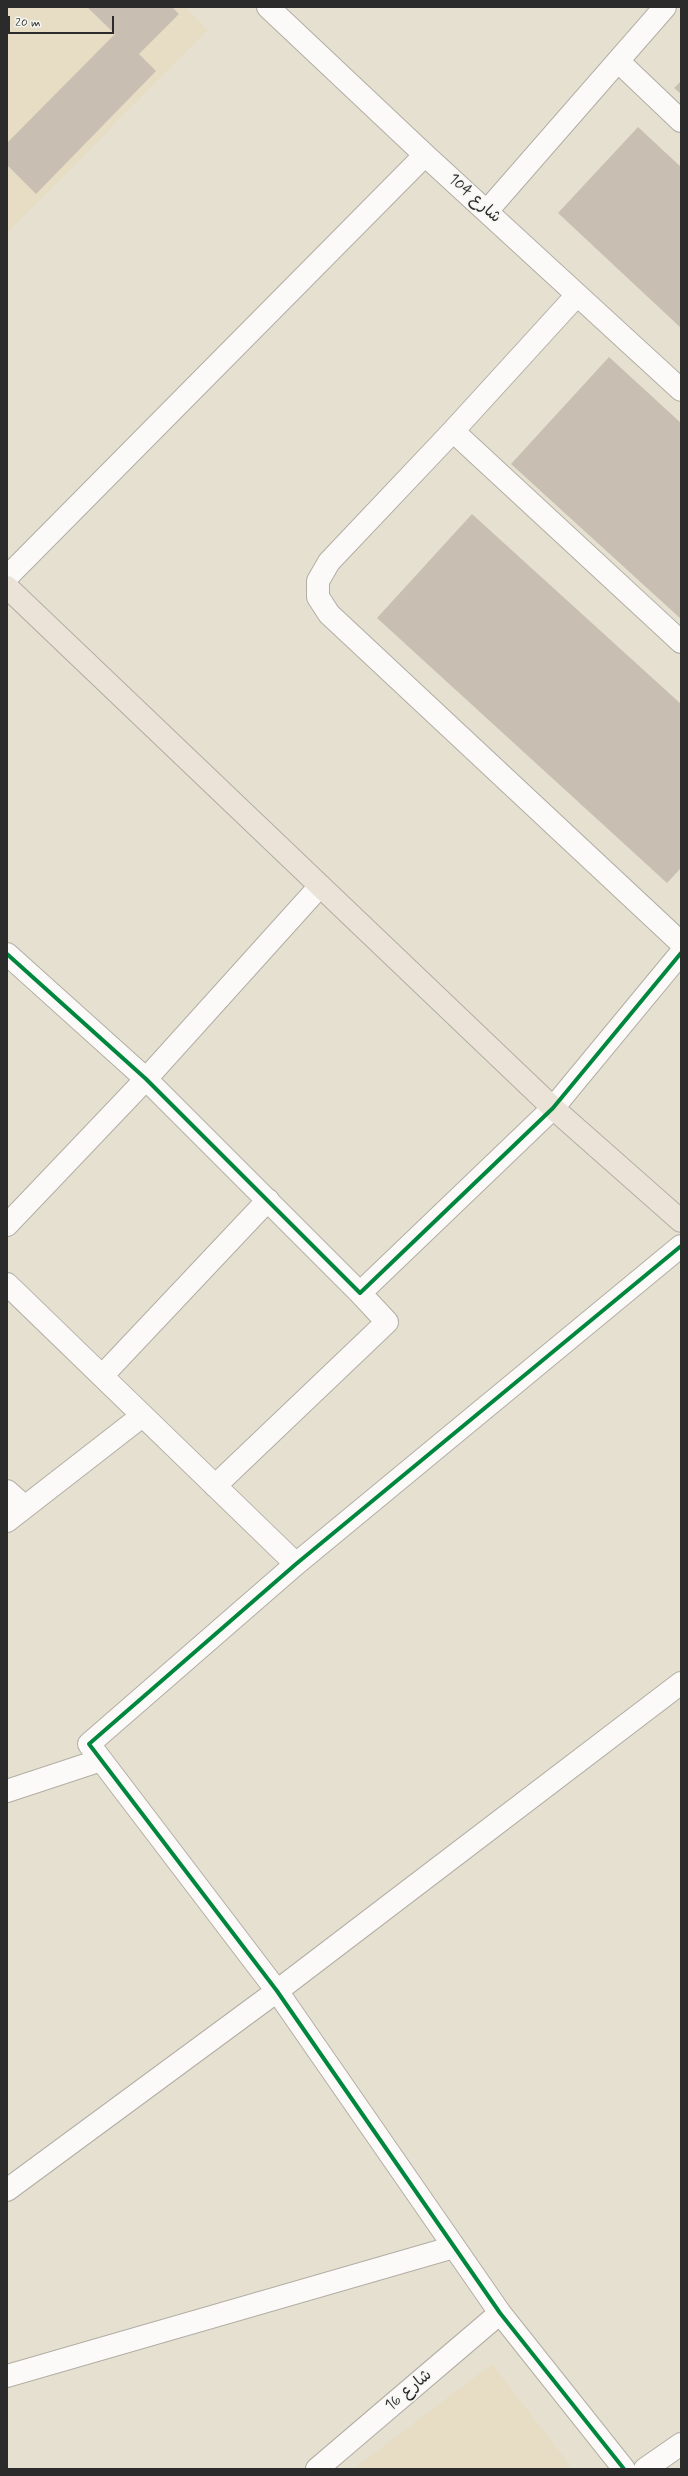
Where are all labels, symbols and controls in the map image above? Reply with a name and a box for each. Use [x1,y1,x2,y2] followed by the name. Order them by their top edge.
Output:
[10,8,116,34] scale bar
[15,15,41,31] text: 20 m
[444,170,504,228] street label: شارع 104
[382,2366,436,2416] street label: شارع 16

